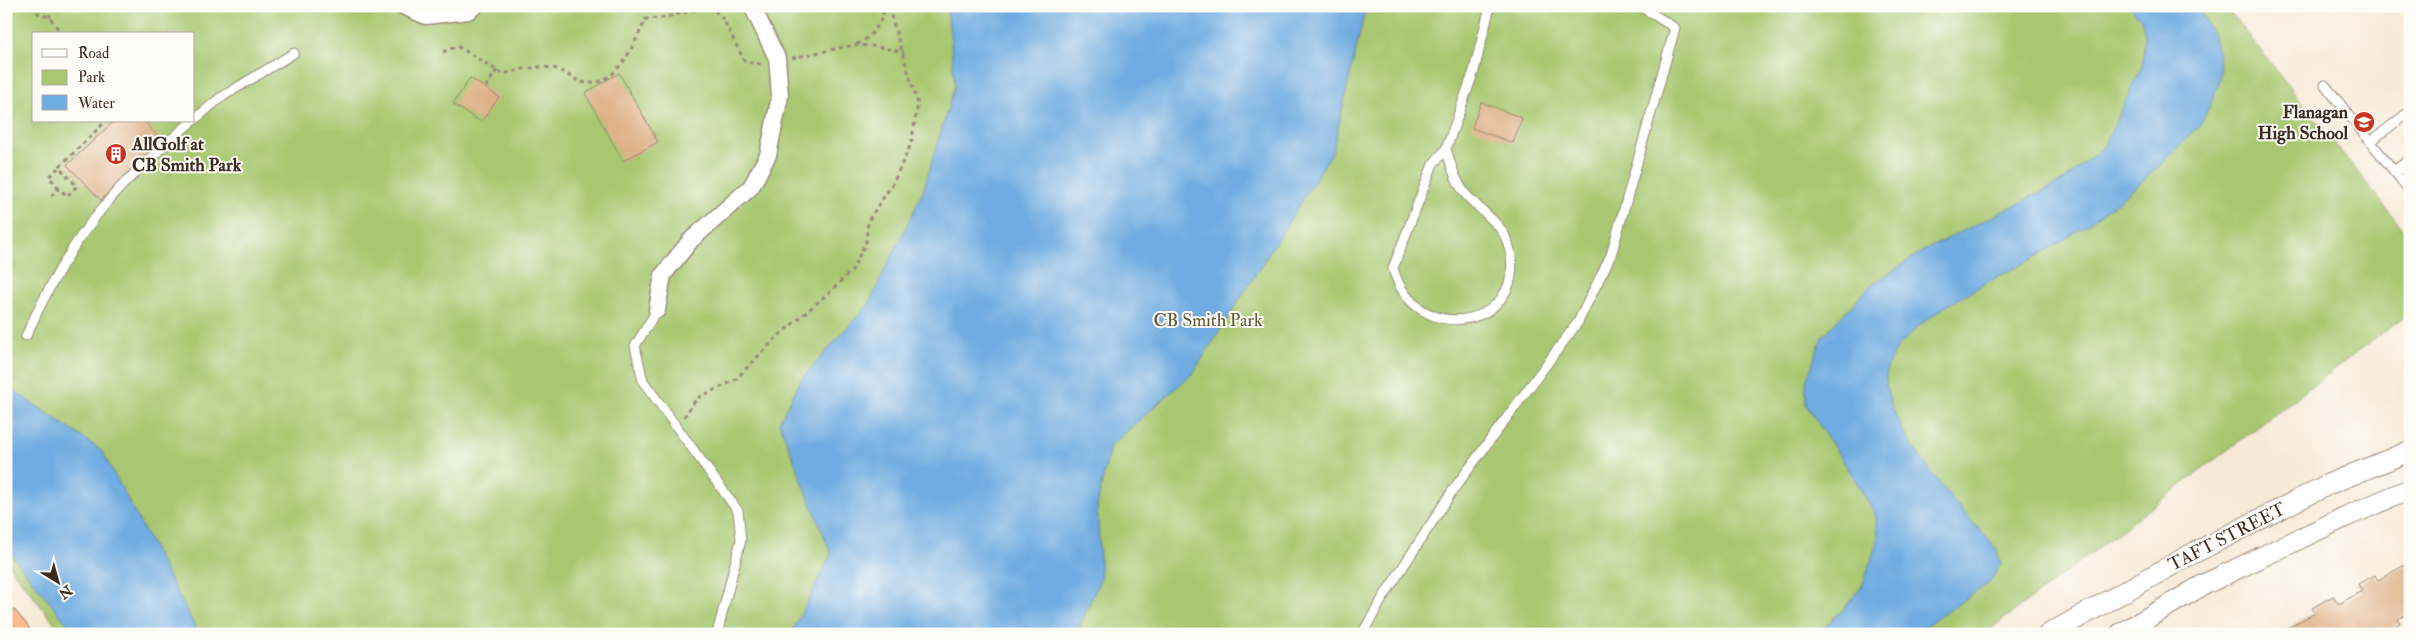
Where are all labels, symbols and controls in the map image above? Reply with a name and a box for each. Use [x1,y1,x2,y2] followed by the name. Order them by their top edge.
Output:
[32,32,195,122] legend
[78,44,110,63] text: Road
[78,68,105,87] text: Park
[77,94,115,113] text: Water
[2258,101,2349,145] place label: Flanagan High School
[2352,110,2376,134] school or university icon: Flanagan High School
[131,133,242,177] place label: AllGolf at CB Smith Park
[104,142,128,166] building icon: AllGolf at CB Smith Park
[1153,309,1263,332] park label: CB Smith Park
[2165,497,2290,576] street label: TAFT STREET
[32,558,82,608] north arrow
[55,581,76,603] text: N

